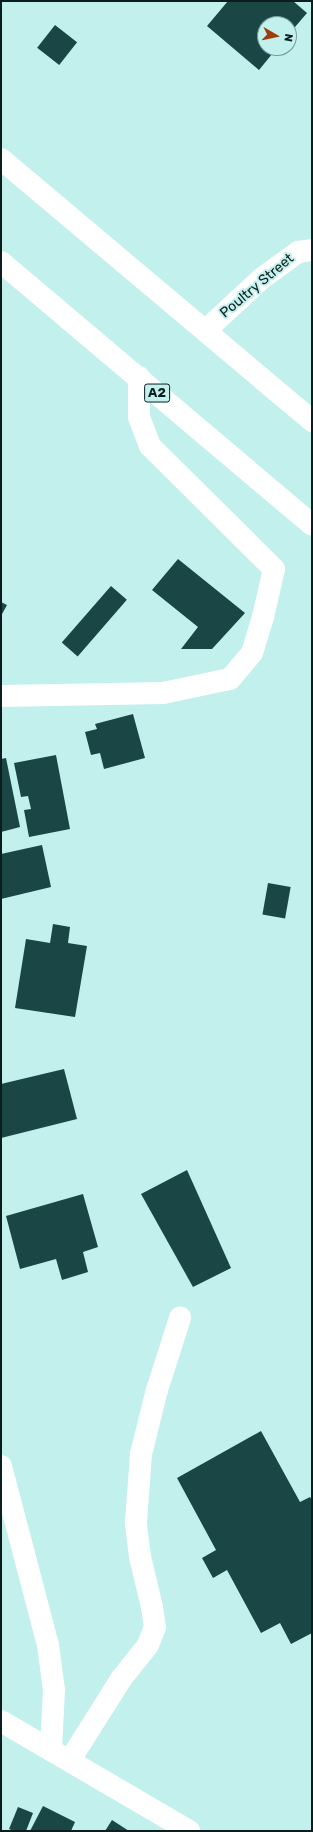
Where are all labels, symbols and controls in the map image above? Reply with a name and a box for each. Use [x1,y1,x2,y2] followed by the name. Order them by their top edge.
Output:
[257,16,297,56] north arrow
[281,33,295,43] text: N
[217,250,297,322] street label: Poultry Street
[144,382,170,404] road number: A2

